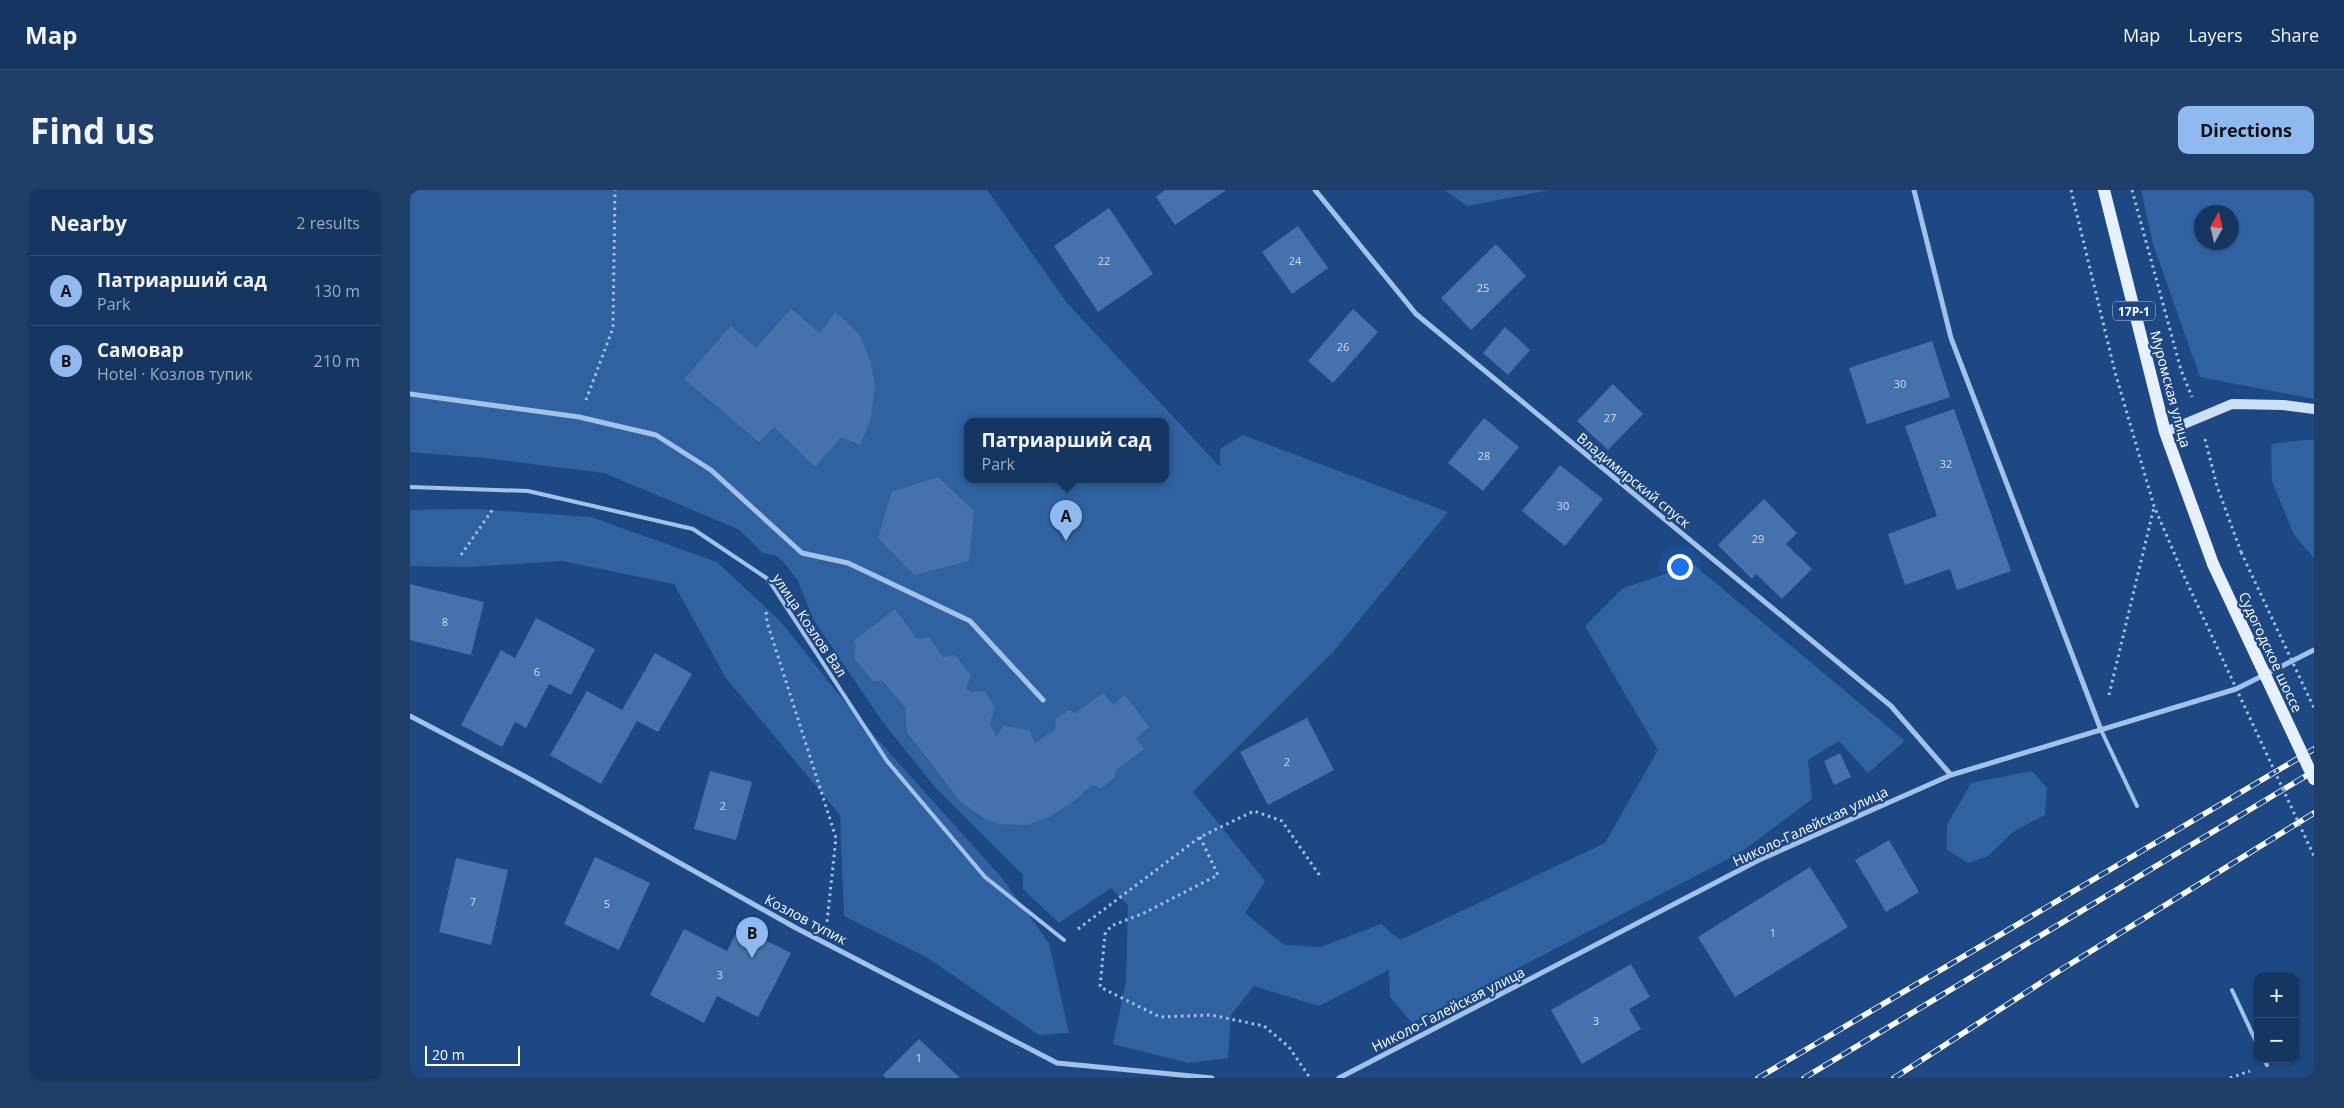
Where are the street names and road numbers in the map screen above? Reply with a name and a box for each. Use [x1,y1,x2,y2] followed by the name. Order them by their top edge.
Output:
[2113,302,2155,320] road number: 17Р-1
[2146,328,2196,450] street label: Муромская улица
[1573,428,1695,532] street label: Владимирский спуск
[768,570,852,680] street label: улица Козлов Вал
[2235,589,2307,715] street label: Судогодское шоссе
[1729,782,1891,870] street label: Николо-Галейская улица
[762,889,851,949] street label: Козлов тупик
[1368,962,1528,1056] street label: Николо-Галейская улица

